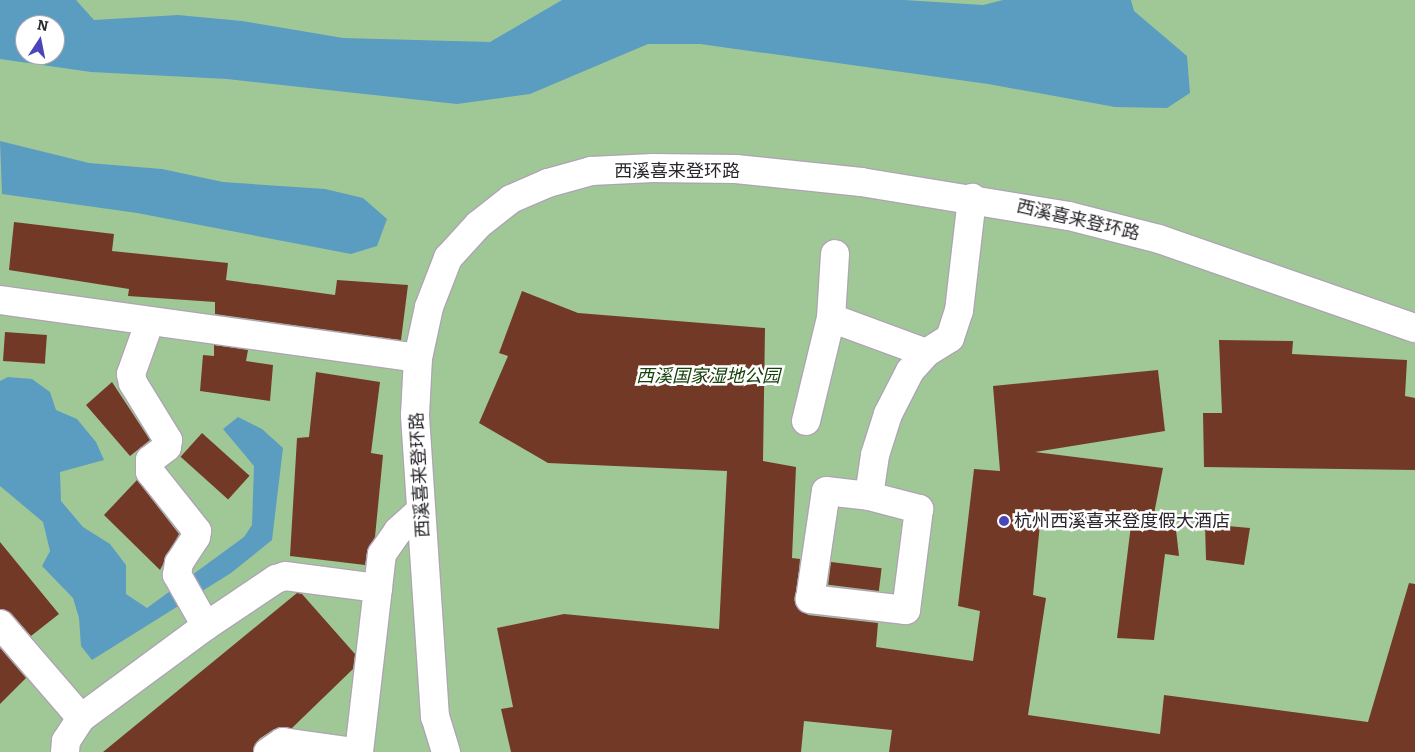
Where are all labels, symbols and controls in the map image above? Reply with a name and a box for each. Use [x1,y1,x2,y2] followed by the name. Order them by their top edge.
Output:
[15,15,65,65] north arrow
[36,16,50,35] text: N
[614,160,740,182] street label: 西溪喜来登环路
[1014,195,1142,245] street label: 西溪喜来登环路
[636,365,780,387] park label: 西溪国家湿地公园
[406,412,434,538] street label: 西溪喜来登环路
[1014,510,1230,532] place label: 杭州西溪喜来登度假大酒店
[998,515,1010,527] marker: 杭州西溪喜来登度假大酒店

